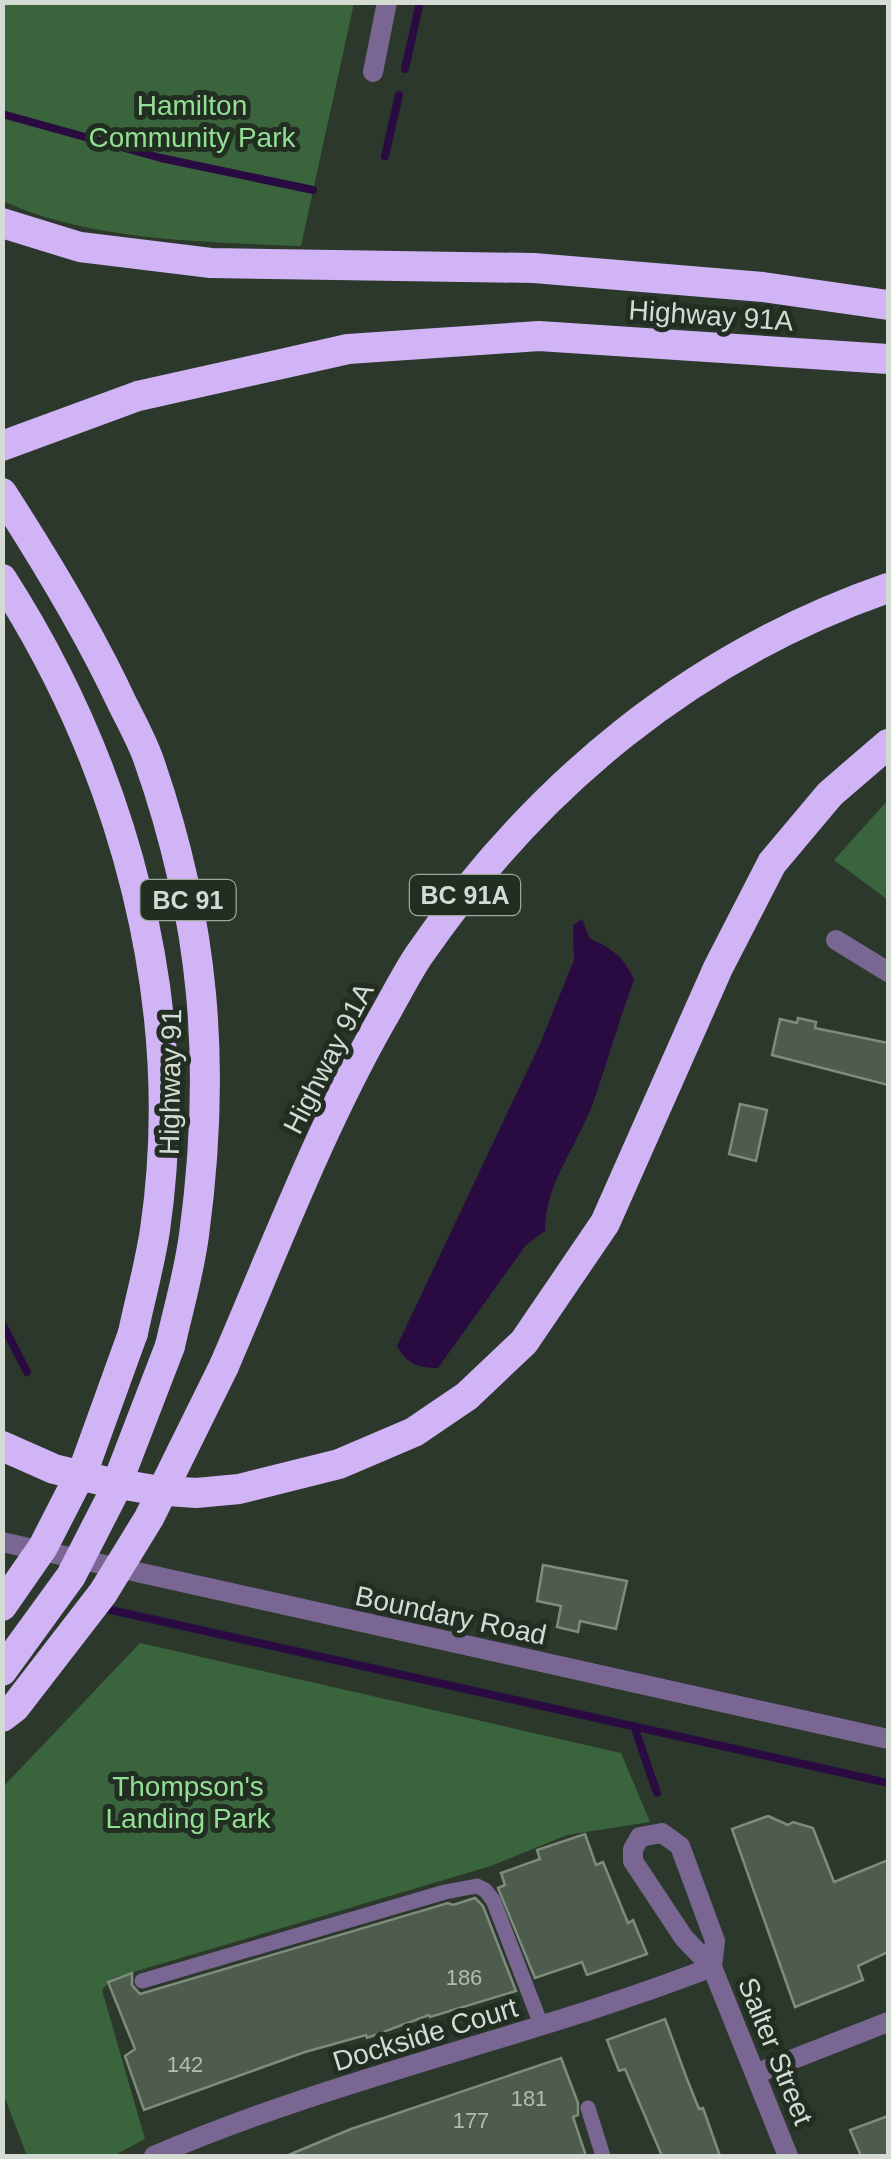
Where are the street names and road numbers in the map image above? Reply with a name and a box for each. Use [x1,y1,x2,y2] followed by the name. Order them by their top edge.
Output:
[628,294,795,337] street label: Highway 91A
[410,875,520,915] road number: BC 91A
[140,880,236,920] road number: BC 91
[277,977,380,1139] street label: Highway 91A
[154,1009,187,1155] street label: Highway 91
[353,1580,549,1651] street label: Boundary Road
[732,1973,819,2129] street label: Salter Street
[329,1992,521,2077] street label: Dockside Court

